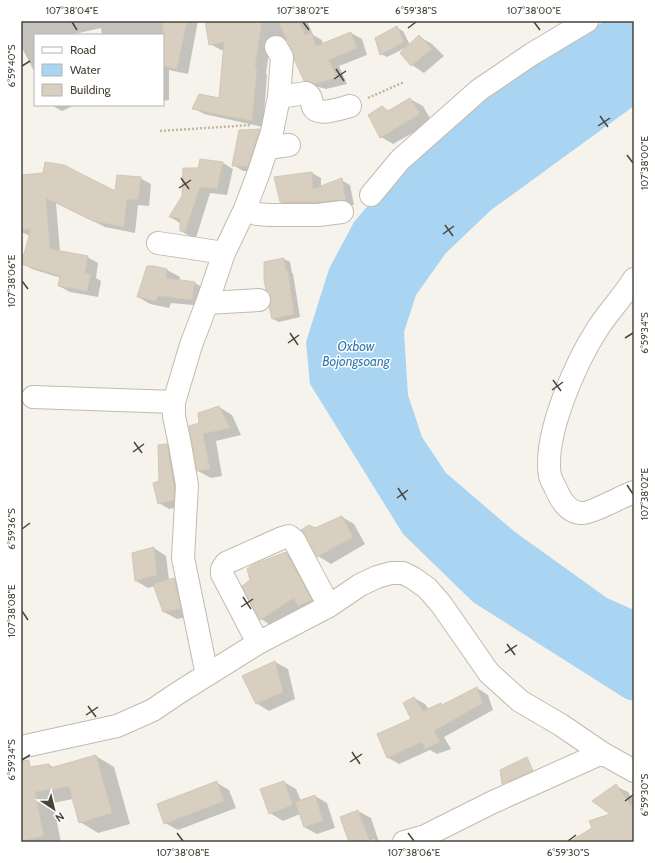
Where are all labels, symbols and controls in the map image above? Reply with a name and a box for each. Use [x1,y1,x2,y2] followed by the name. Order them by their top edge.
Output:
[46,4,99,17] text: 107°38'04"E
[277,4,330,17] text: 107°38'02"E
[395,4,437,17] text: 6°59'38"S
[507,4,561,17] text: 107°38'00"E
[34,34,164,106] legend
[70,42,96,57] text: Road
[5,44,18,87] text: 6°59'40"S
[70,62,101,77] text: Water
[70,82,112,97] text: Building
[638,136,651,190] text: 107°38'00"E
[5,254,18,307] text: 107°38'06"E
[638,312,651,354] text: 6°59'34"S
[322,338,391,370] water label: Oxbow Bojongsoang
[638,467,651,520] text: 107°38'02"E
[5,508,18,550] text: 6°59'36"S
[5,584,18,638] text: 107°38'08"E
[5,739,18,781] text: 6°59'34"S
[638,773,651,816] text: 6°59'30"S
[34,789,74,829] north arrow
[53,809,67,825] text: N
[156,846,210,859] text: 107°38'08"E
[388,846,441,859] text: 107°38'06"E
[547,846,590,859] text: 6°59'30"S

